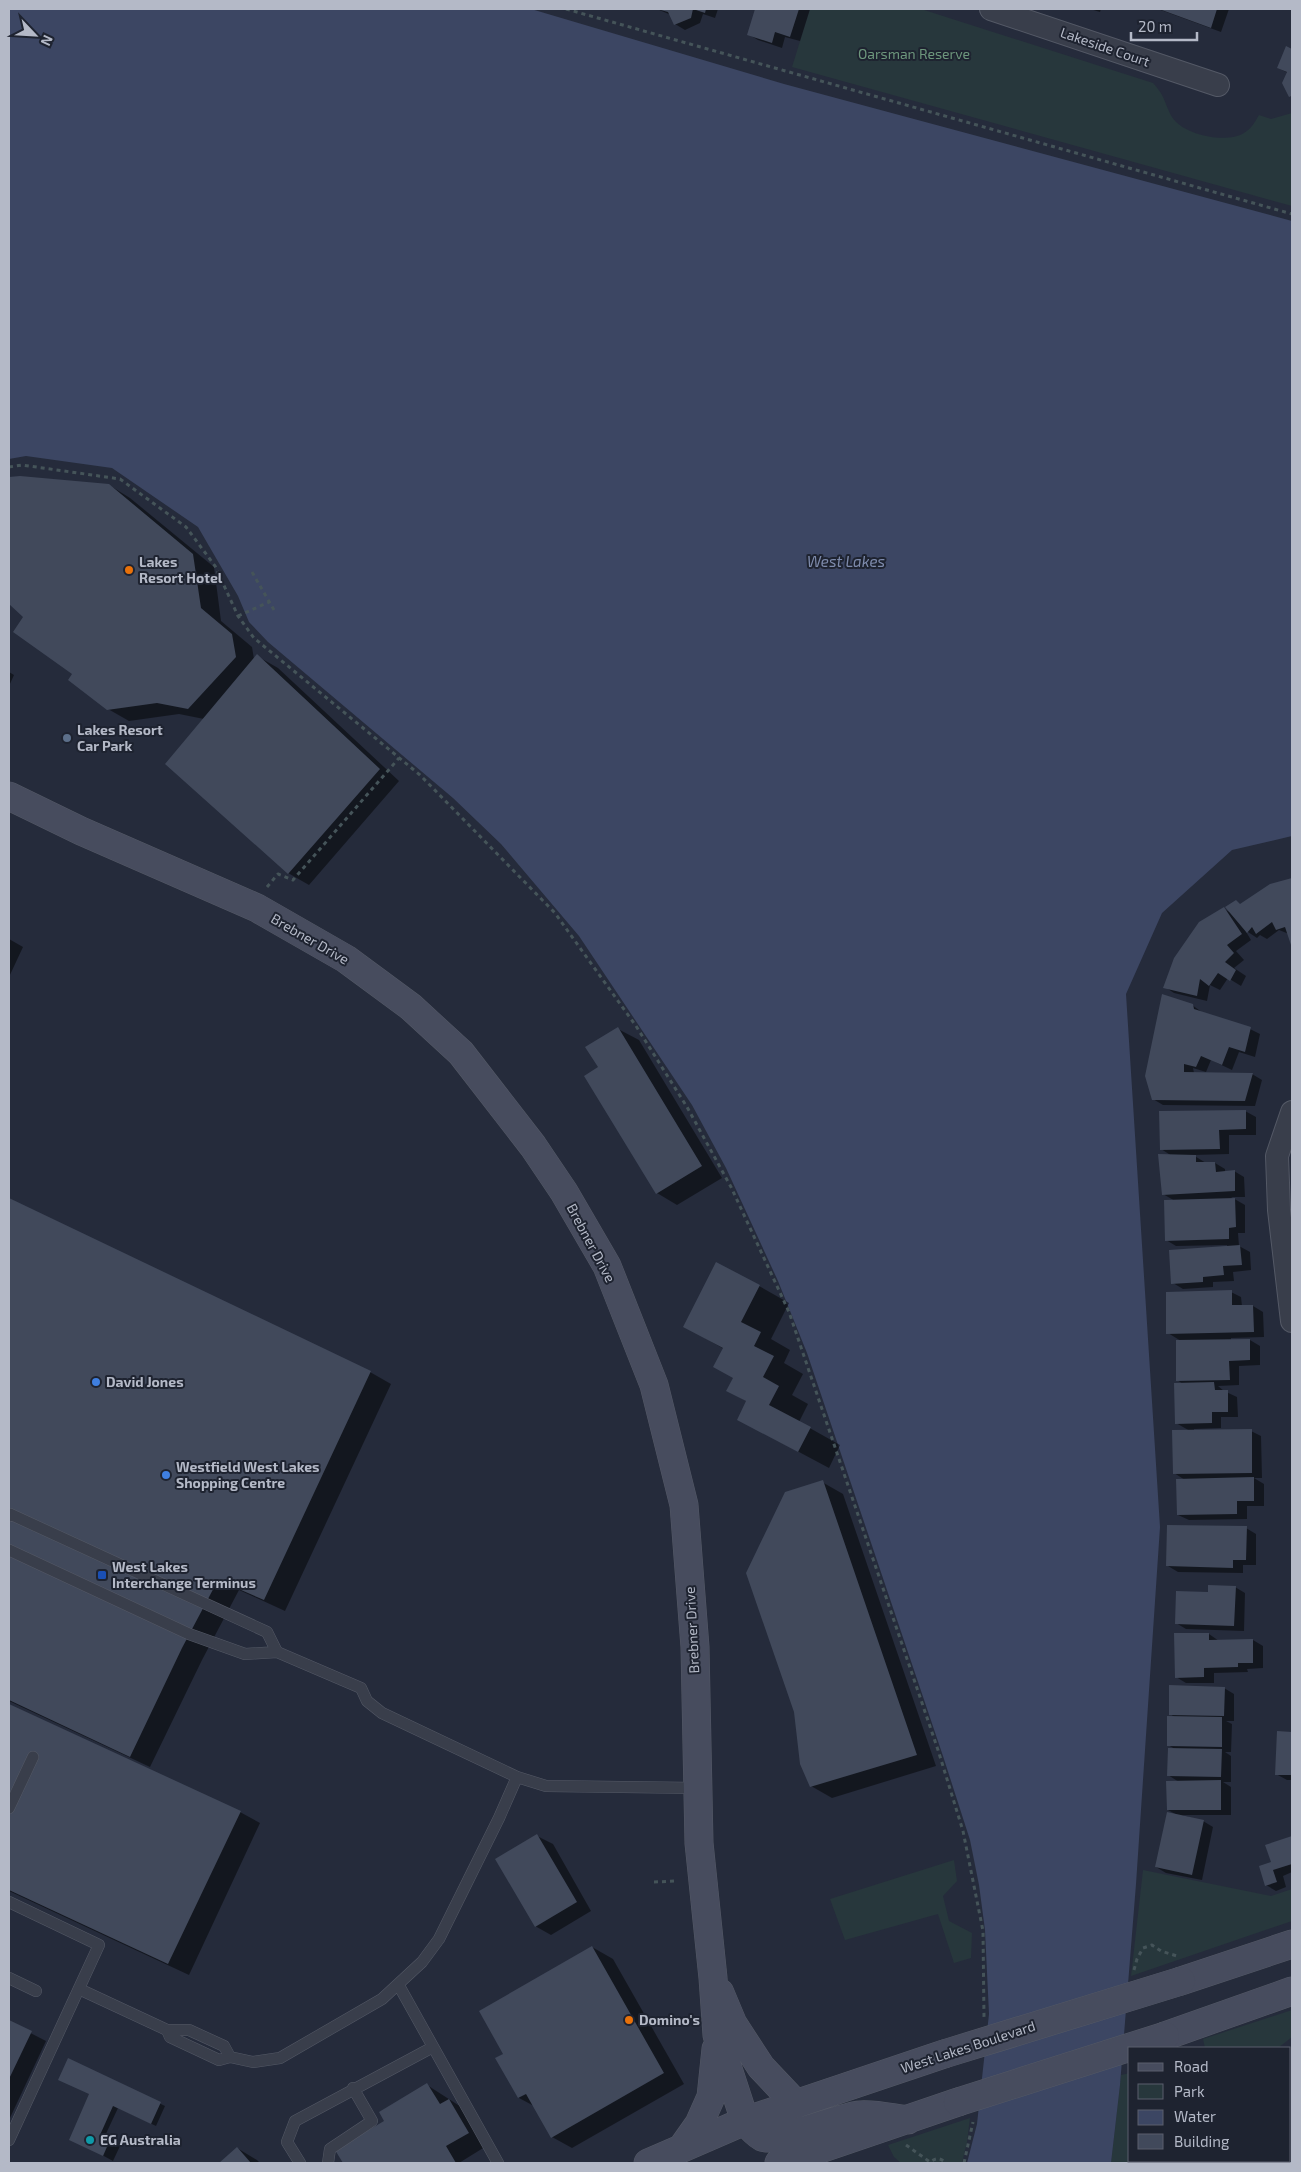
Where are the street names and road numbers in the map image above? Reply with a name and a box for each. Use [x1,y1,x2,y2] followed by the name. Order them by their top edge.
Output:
[1058,23,1152,70] street label: Lakeside Court
[268,909,352,968] street label: Brebner Drive
[564,1200,619,1285] street label: Brebner Drive
[681,1586,702,1674] street label: Brebner Drive
[898,2017,1037,2076] street label: West Lakes Boulevard

